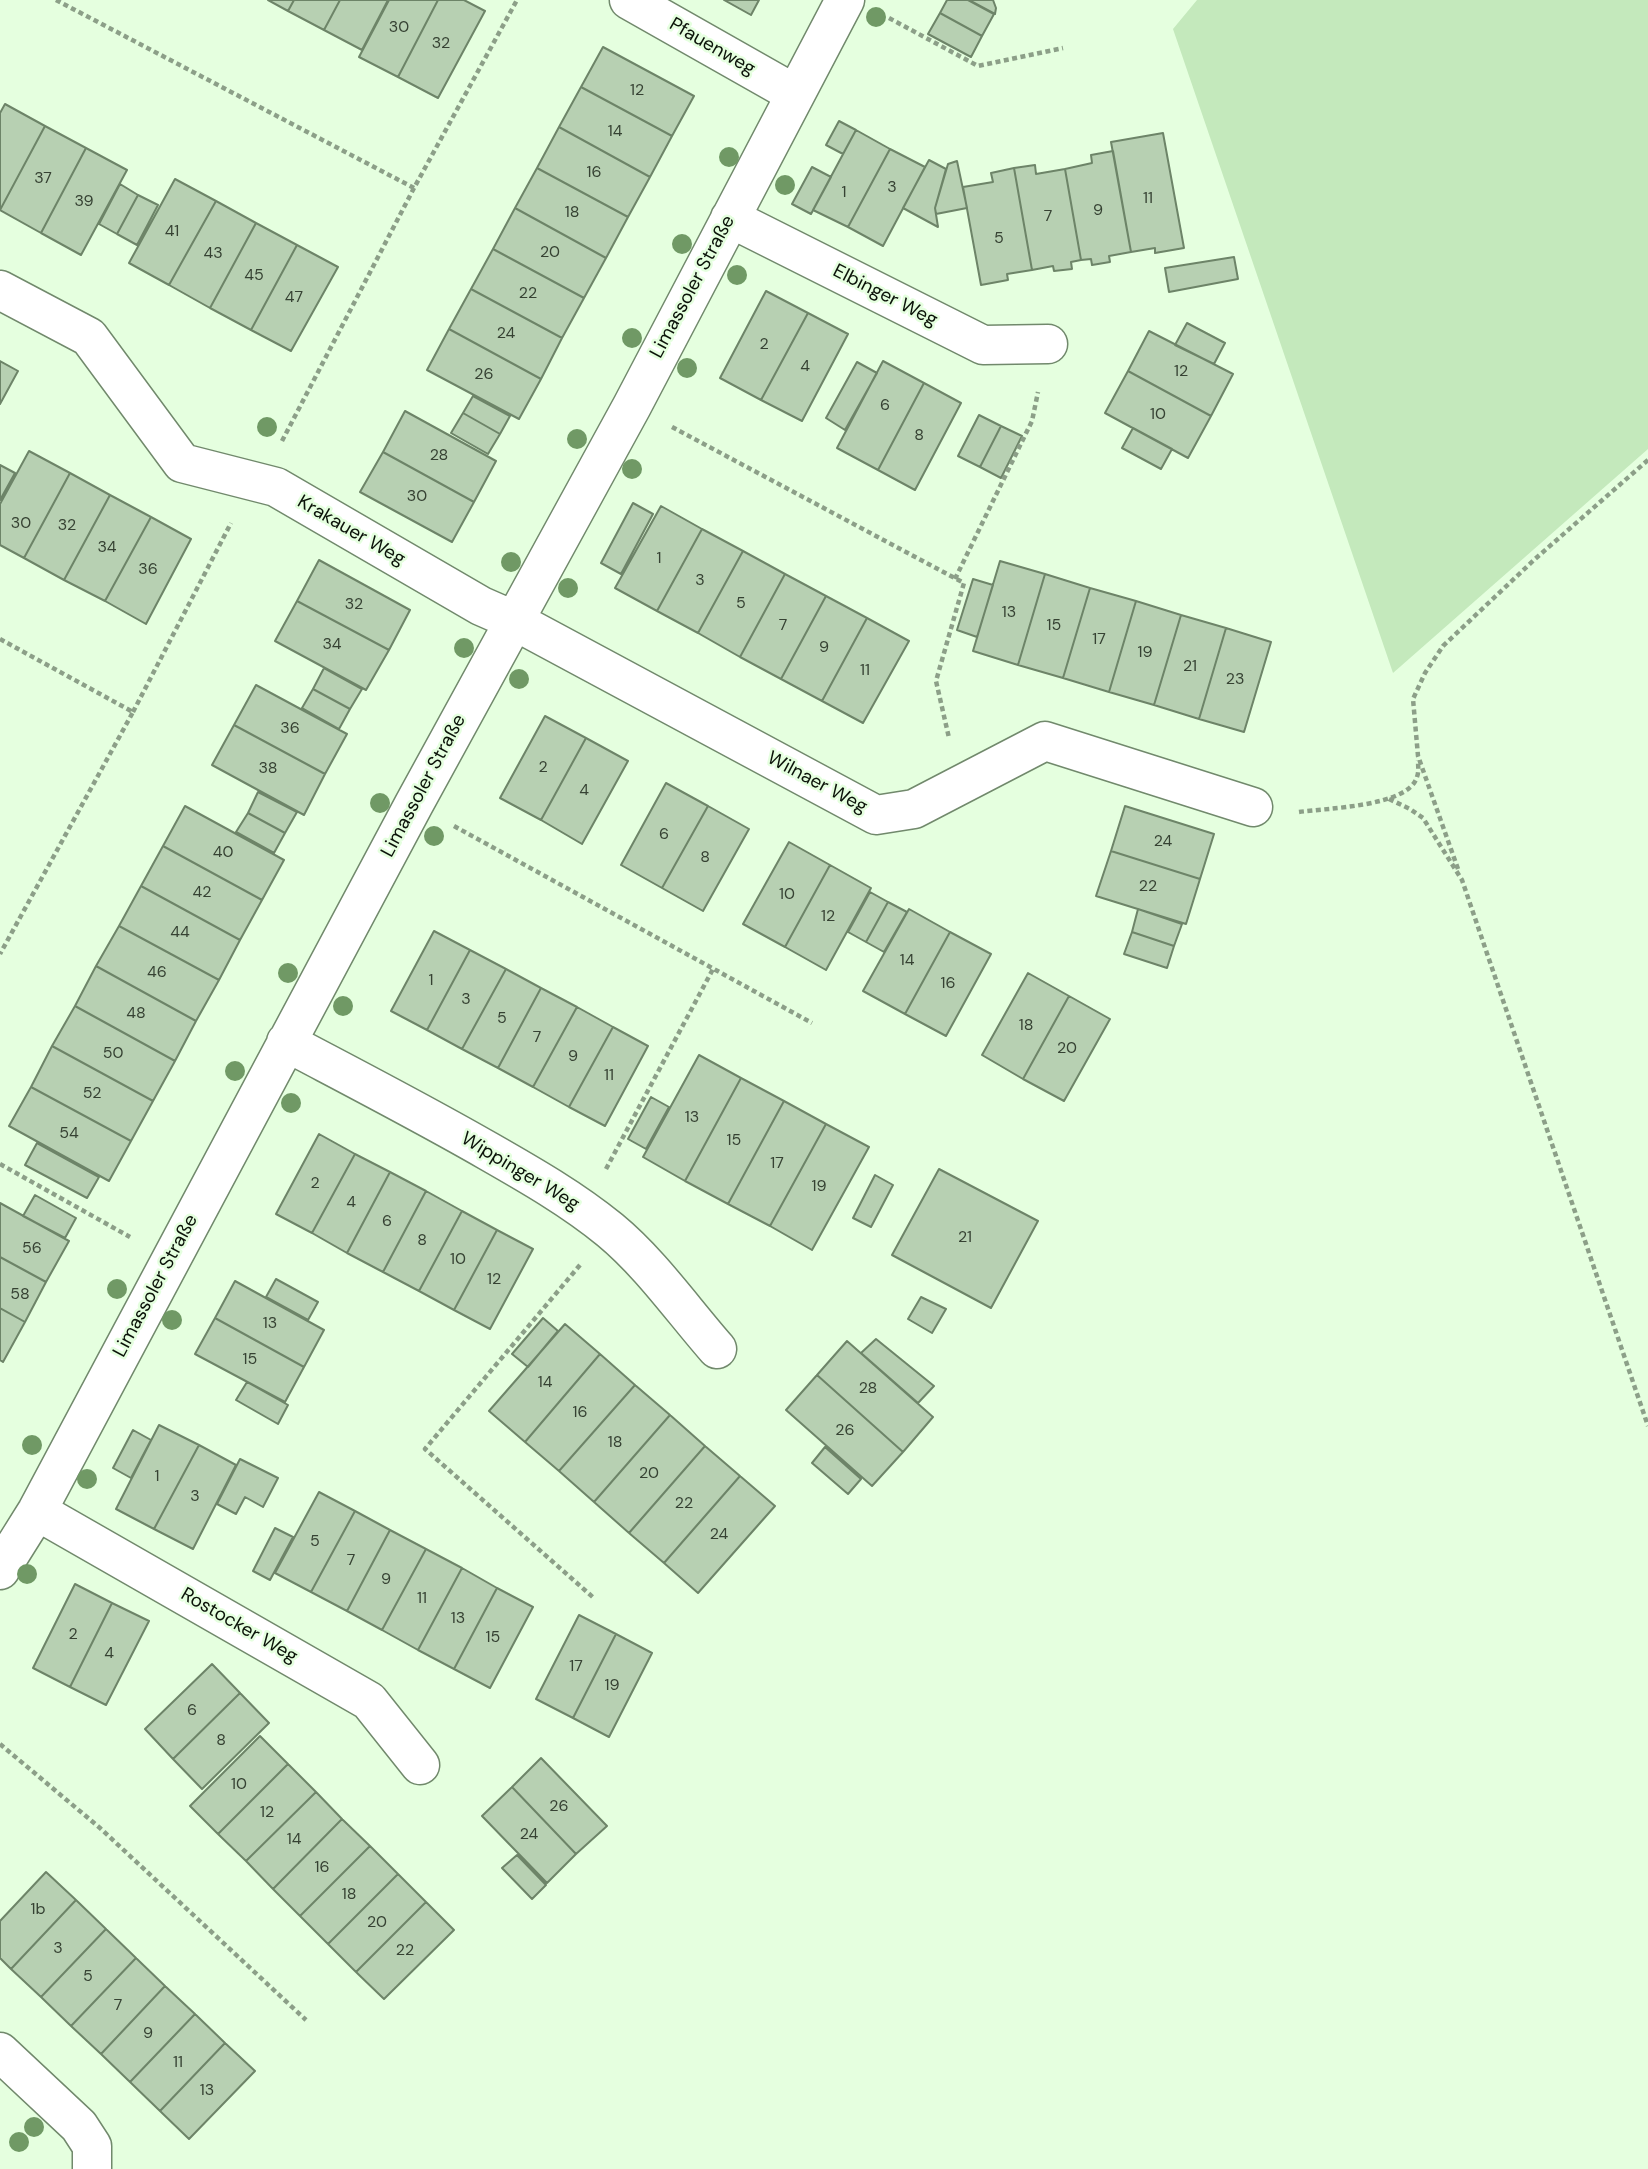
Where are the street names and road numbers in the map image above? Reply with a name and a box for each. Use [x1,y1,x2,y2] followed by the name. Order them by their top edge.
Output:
[665,13,759,81] street label: Pfauenweg
[646,212,740,362] street label: Limassoler Straße
[829,260,941,332] street label: Elbinger Weg
[293,491,409,571] street label: Krakauer Weg
[377,711,471,861] street label: Limassoler Straße
[763,747,871,819] street label: Wilnaer Weg
[457,1128,583,1216] street label: Wippinger Weg
[109,1211,203,1361] street label: Limassoler Straße
[177,1583,301,1669] street label: Rostocker Weg

